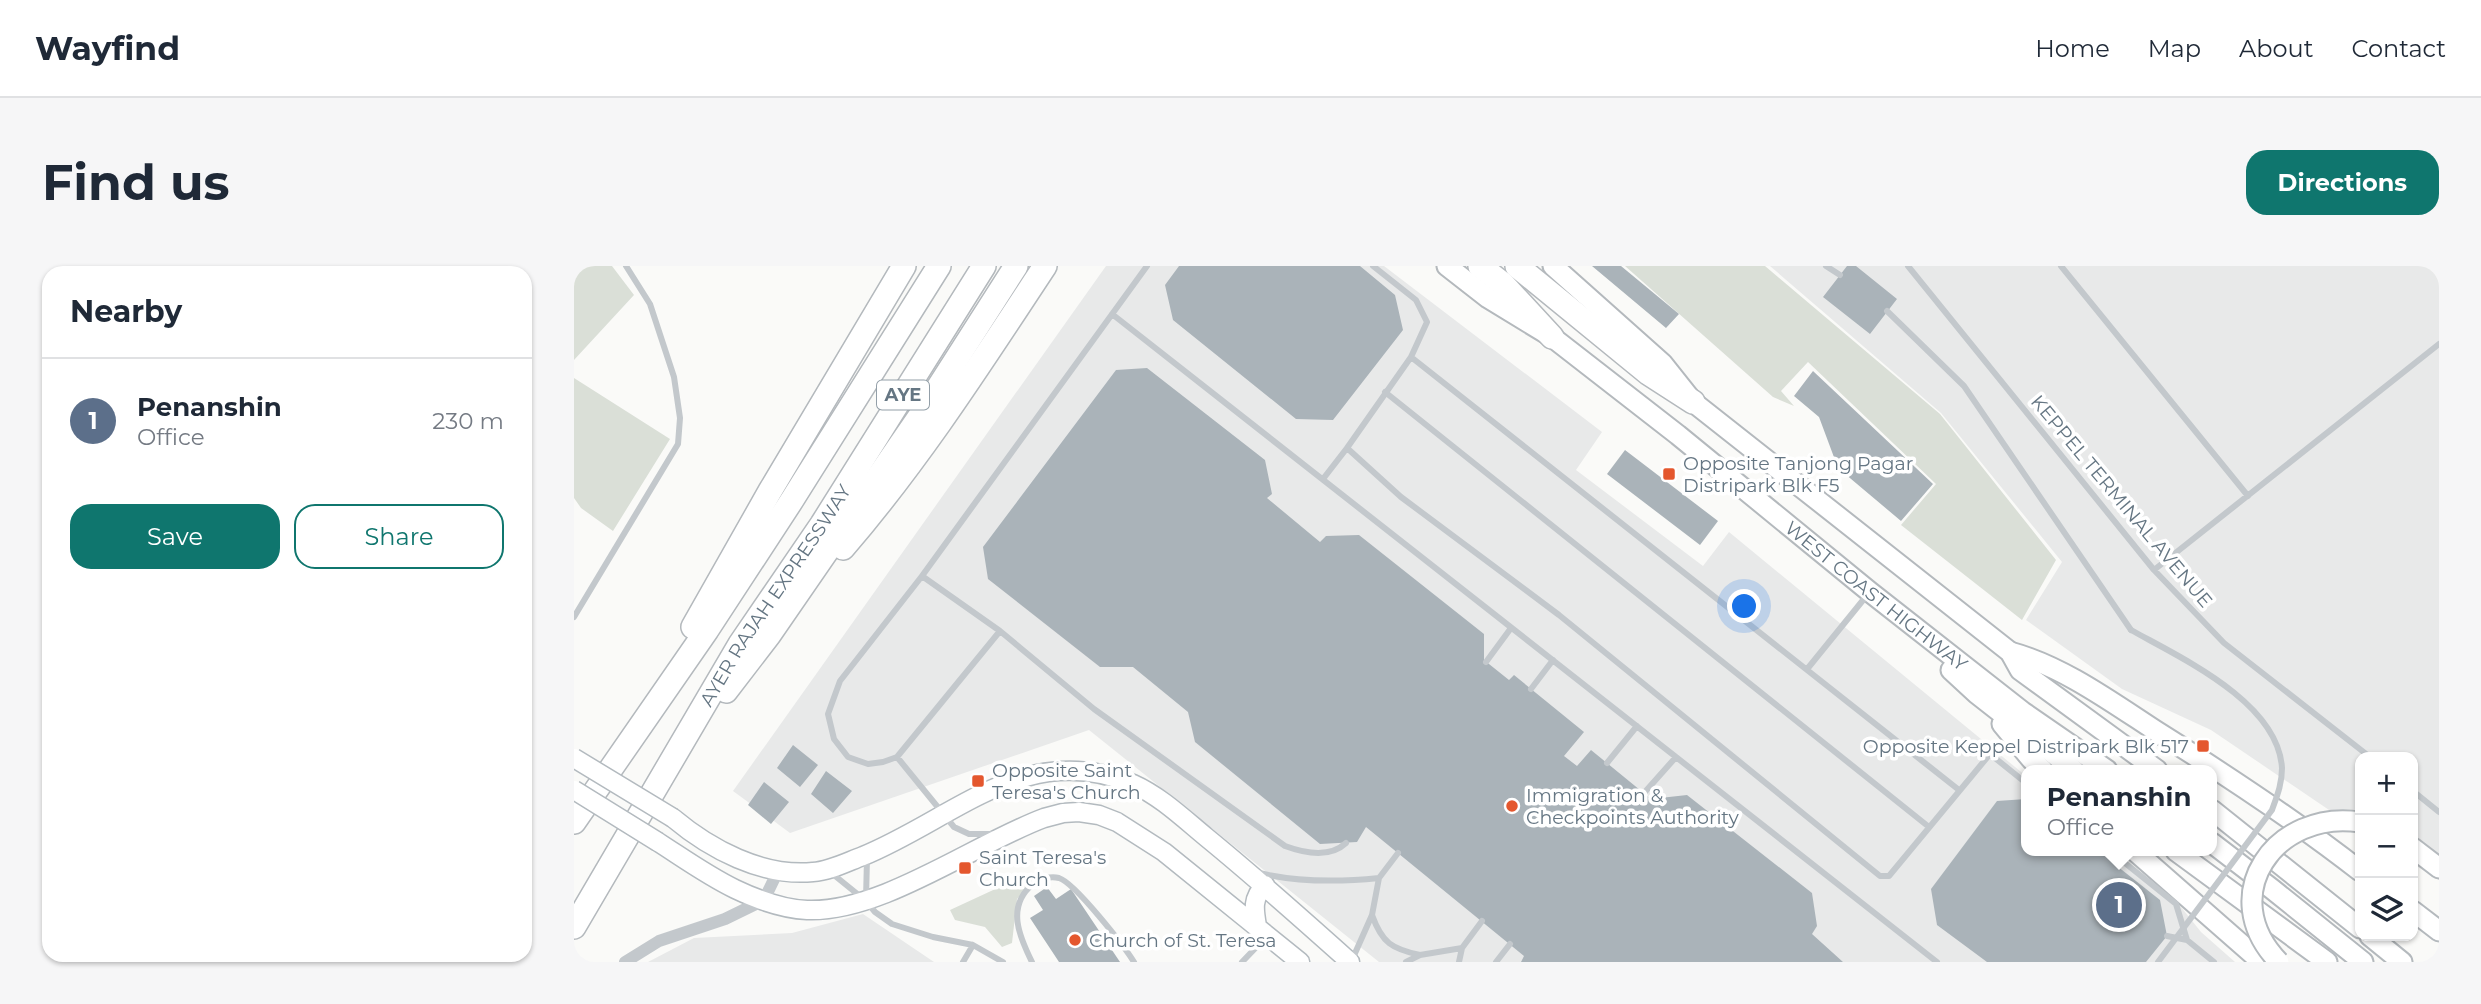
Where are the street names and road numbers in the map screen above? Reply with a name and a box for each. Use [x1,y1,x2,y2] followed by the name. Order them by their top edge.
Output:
[877,380,929,410] road number: AYE
[2026,390,2217,612] street label: KEPPEL TERMINAL AVENUE
[695,480,856,711] street label: AYER RAJAH EXPRESSWAY
[1780,516,1973,677] street label: WEST COAST HIGHWAY

